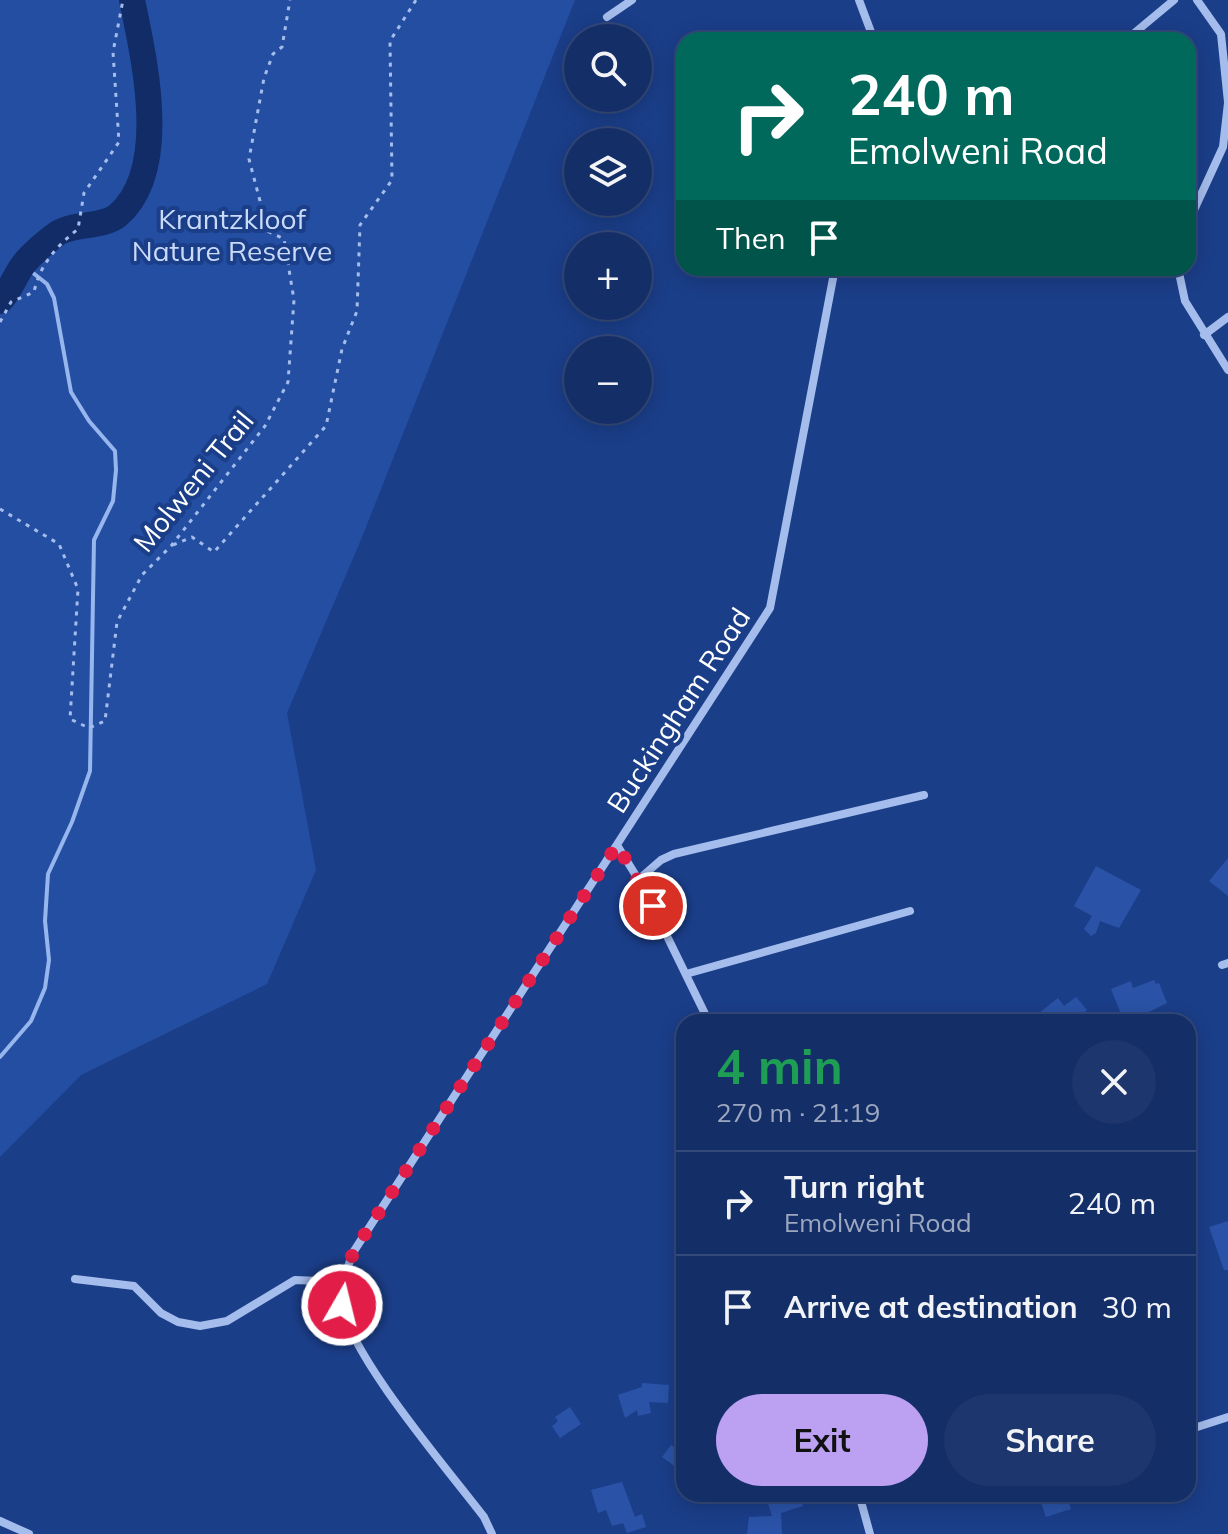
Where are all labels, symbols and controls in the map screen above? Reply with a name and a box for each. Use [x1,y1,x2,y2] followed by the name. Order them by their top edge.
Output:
[564,24,652,424] map controls
[564,24,652,112] button: search
[848,59,1015,129] text: 240 m
[716,64,820,168] icon: right
[564,128,652,216] button: layers
[848,128,1108,173] text: Emolweni Road
[132,201,332,268] park label: Krantzkloof Nature Reserve
[802,216,846,260] icon: arrive
[716,219,786,257] text: Then
[564,232,652,320] button: +
[564,336,652,424] button: −
[125,403,261,559] street label: Molweni Trail
[599,601,757,819] street label: Buckingham Road
[619,872,687,940] pin
[631,884,675,928] icon: arrive
[716,1036,843,1096] text: 4 min
[1072,1040,1156,1124] button: close
[716,1096,880,1129] text: 270 m · 21:19
[784,1168,924,1206] text: Turn right
[716,1181,760,1225] icon: right
[1068,1184,1156,1222] text: 240 m
[784,1206,972,1239] text: Emolweni Road
[300,1263,384,1347] position arrow
[716,1285,760,1329] icon: arrive
[784,1288,1078,1326] text: Arrive at destination
[1102,1288,1172,1326] text: 30 m
[716,1394,928,1486] button: Exit
[944,1394,1156,1486] button: Share

